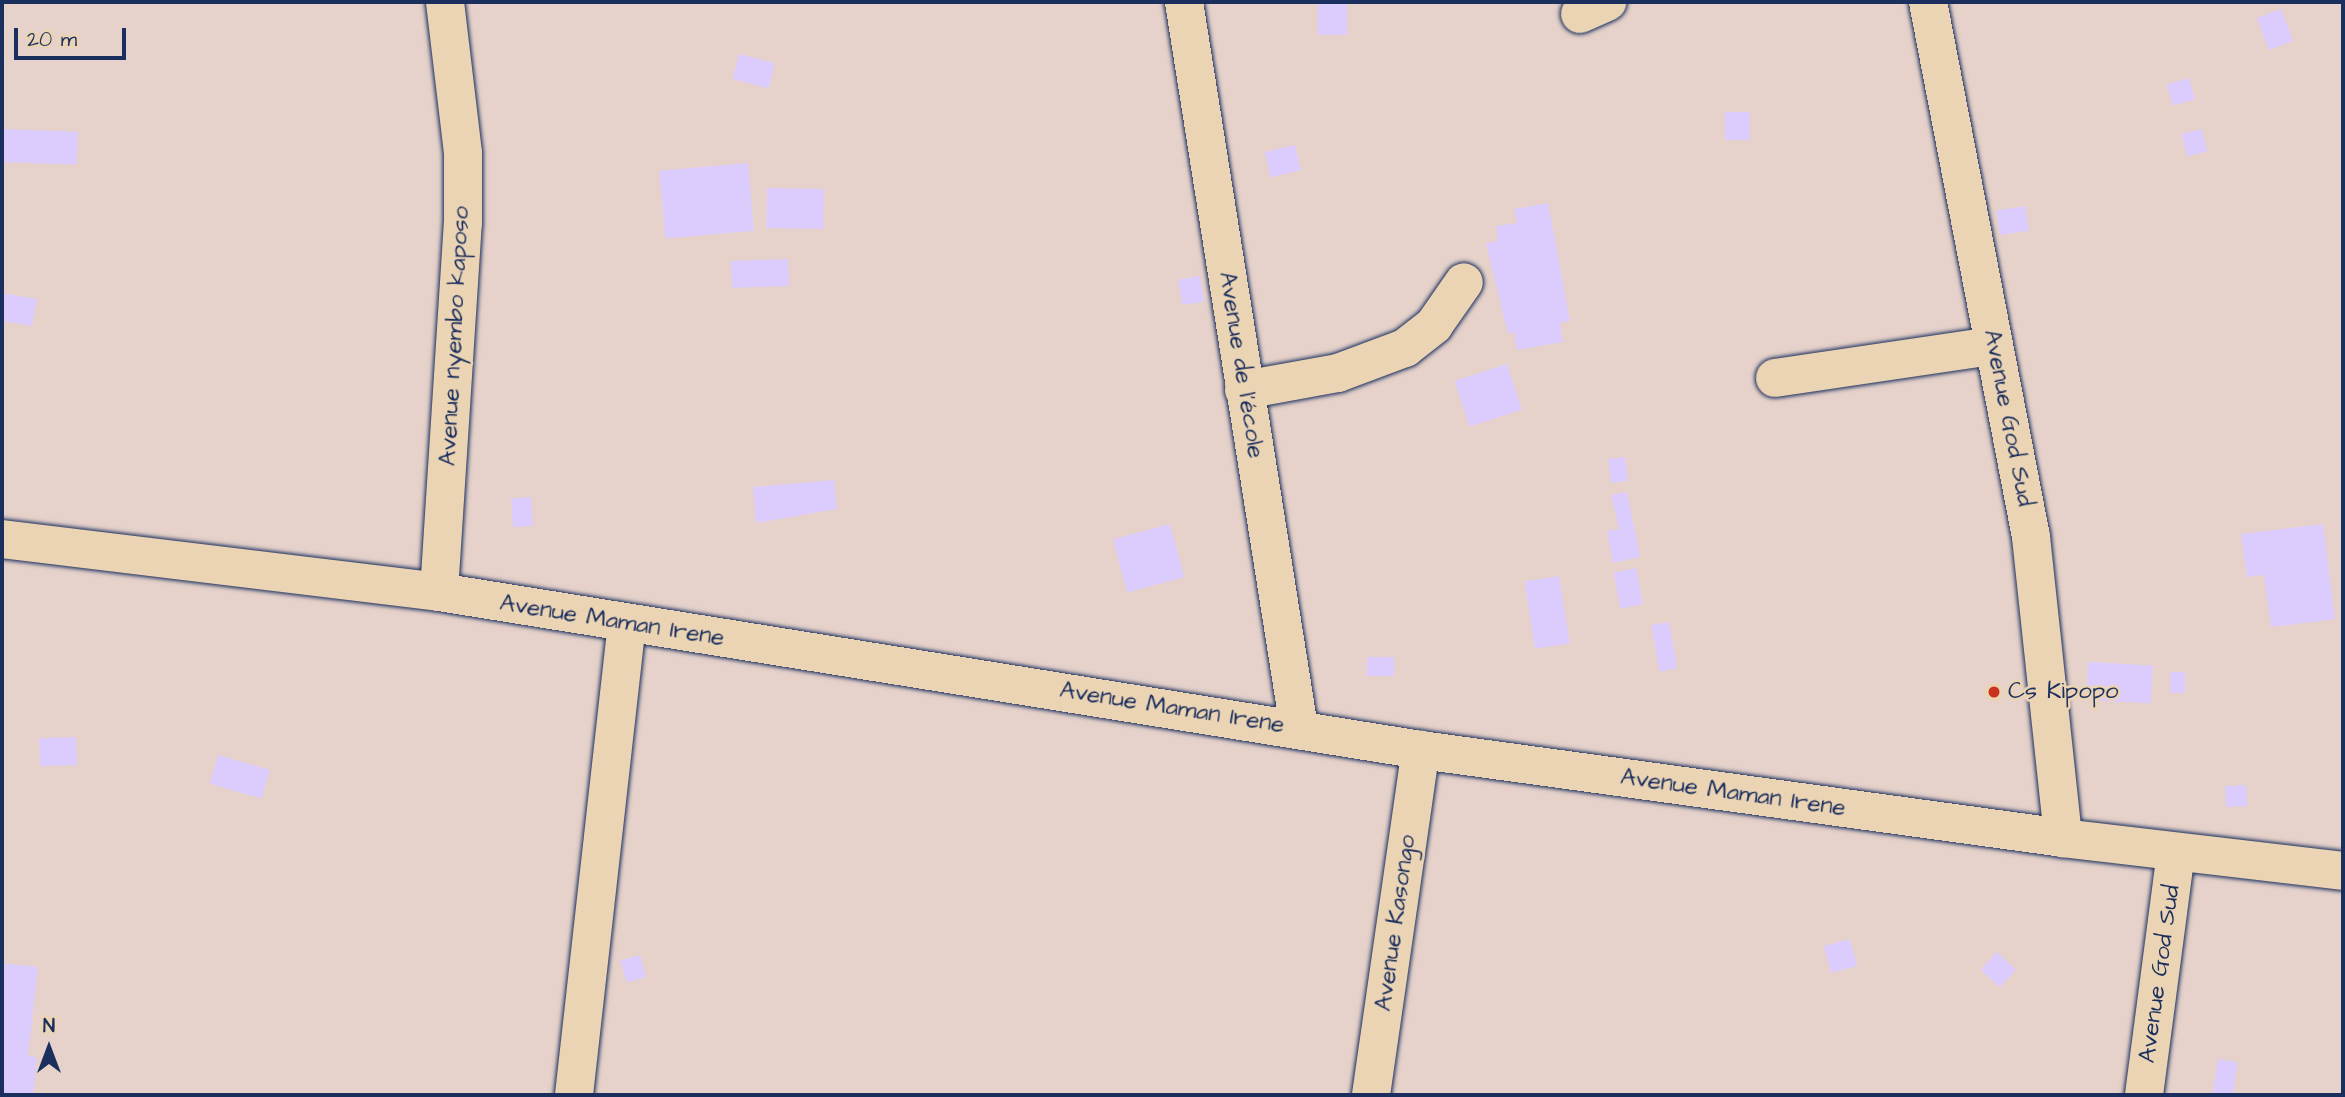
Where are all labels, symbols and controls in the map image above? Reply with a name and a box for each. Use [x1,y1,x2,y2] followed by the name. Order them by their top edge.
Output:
[18,14,130,58] scale bar
[27,25,77,54] text: 20 m
[434,205,476,467] street label: Avenue nyembo kaposo
[1212,270,1270,460] street label: Avenue de l'école
[1977,327,2039,509] street label: Avenue God Sud
[498,589,726,653] street label: Avenue Maman Irene
[1058,676,1286,740] street label: Avenue Maman Irene
[2008,678,2119,706] place label: Cs Kipopo
[1986,684,2002,700] marker: Cs Kipopo
[1619,763,1847,823] street label: Avenue Maman Irene
[1369,833,1423,1013] street label: Avenue Kasongo
[2133,883,2187,1065] street label: Avenue God Sud
[14,1013,84,1083] north arrow
[43,1013,55,1040] text: N

